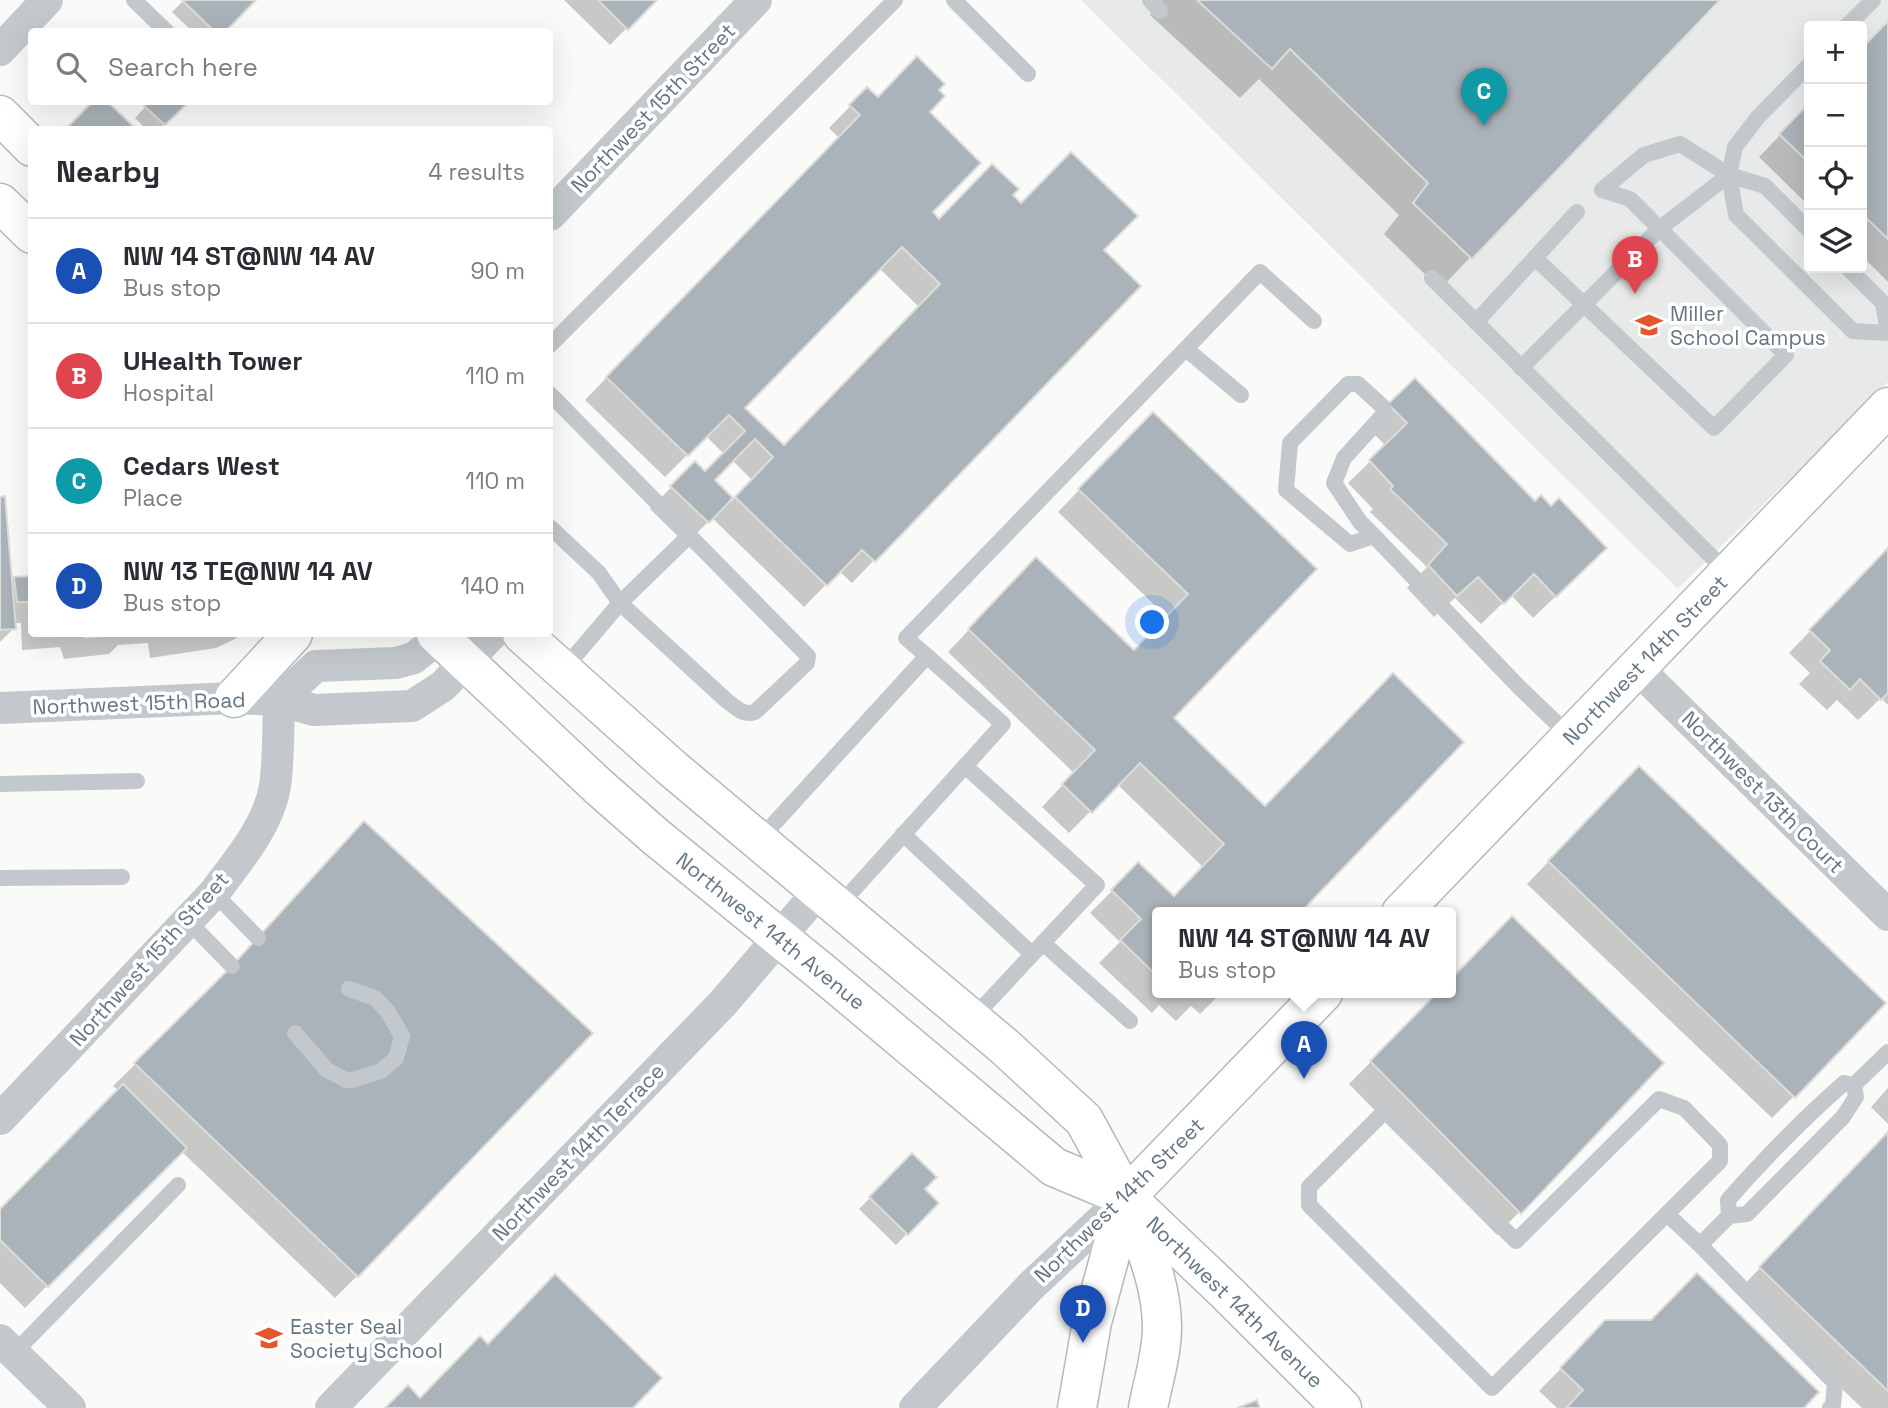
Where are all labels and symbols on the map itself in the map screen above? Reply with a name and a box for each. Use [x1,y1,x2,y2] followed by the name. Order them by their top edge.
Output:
[565,17,741,199] street label: Northwest 15th Street
[1461,68,1507,126] pin: C
[1612,236,1658,294] pin: B
[1670,300,1826,351] place label: Miller School Campus
[1634,310,1664,340] school or university icon: Miller School Campus
[1557,569,1733,751] street label: Northwest 14th Street
[1135,605,1169,639] your location
[32,686,246,720] street label: Northwest 15th Road
[1676,705,1850,879] street label: Northwest 13th Court
[671,846,871,1016] street label: Northwest 14th Avenue
[63,866,235,1052] street label: Northwest 15th Street
[1281,1021,1327,1079] pin: A
[486,1058,670,1246] street label: Northwest 14th Terrace
[1028,1112,1210,1288] street label: Northwest 14th Street
[1141,1210,1329,1394] street label: Northwest 14th Avenue
[1060,1285,1106,1343] pin: D
[290,1313,443,1364] place label: Easter Seal Society School
[254,1323,284,1353] school or university icon: Easter Seal Society School

